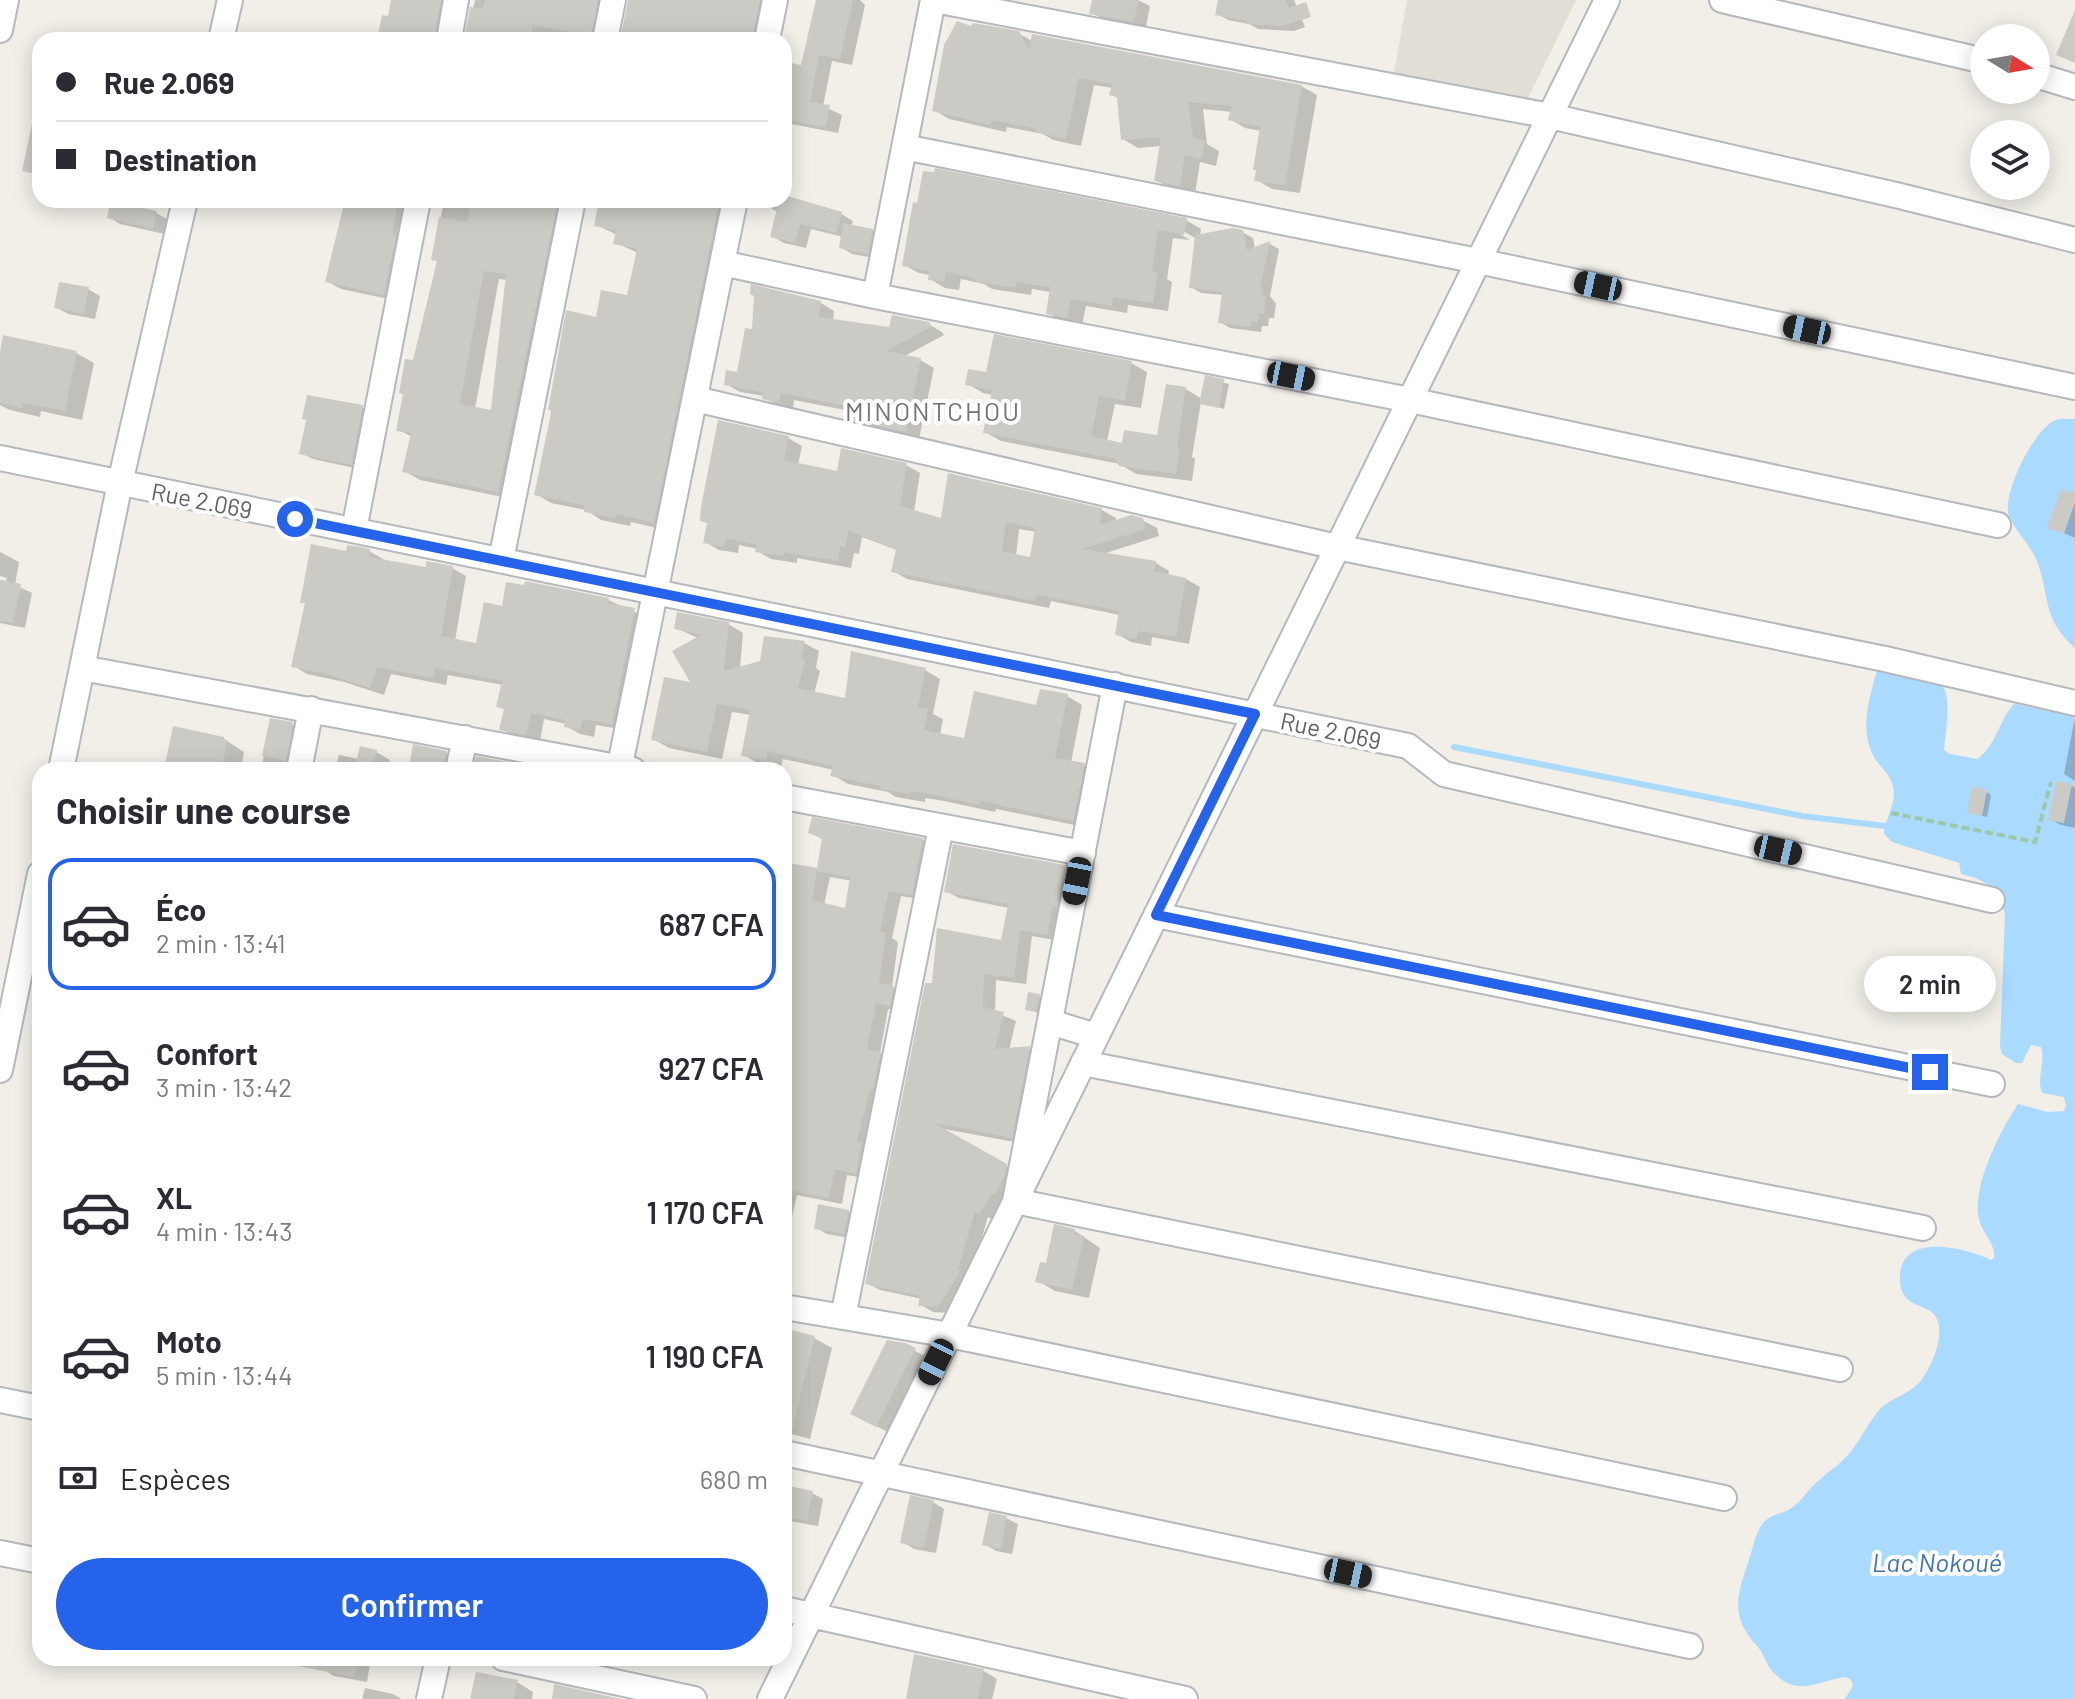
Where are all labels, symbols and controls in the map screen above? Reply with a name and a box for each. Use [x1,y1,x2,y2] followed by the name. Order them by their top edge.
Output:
[1970,24,2050,104] north arrow
[1970,24,2050,200] map controls
[104,64,234,100] text: Rue 2.069
[1970,120,2050,200] button: layers
[104,141,257,177] text: Destination
[1572,269,1624,303] car
[1781,313,1833,347] car
[1265,360,1317,392] car
[845,395,1021,426] district label: MINONTCHOU
[149,476,255,524] street label: Rue 2.069
[277,501,313,537] route start
[1278,705,1384,755] street label: Rue 2.069
[56,788,351,831] text: Choisir une course
[1752,833,1804,867] car
[1061,855,1093,907] car
[60,888,132,960] icon: car
[156,891,206,927] text: Éco
[659,906,764,942] text: 687 CFA
[156,927,285,958] text: 2 min · 13:41
[1864,956,1996,1012] callout: 2 min
[1899,968,1961,999] text: 2 min
[60,1032,132,1104] icon: car
[156,1035,258,1071] text: Confort
[658,1050,764,1086] text: 927 CFA
[1912,1054,1948,1090] route end
[156,1071,292,1102] text: 3 min · 13:42
[60,1176,132,1248] icon: car
[156,1179,192,1215] text: XL
[647,1194,764,1230] text: 1 170 CFA
[156,1215,293,1246] text: 4 min · 13:43
[60,1320,132,1392] icon: car
[156,1323,222,1359] text: Moto
[915,1335,957,1389] car
[645,1338,764,1374] text: 1 190 CFA
[156,1359,293,1390] text: 5 min · 13:44
[56,1456,100,1500] icon: cash
[120,1460,231,1496] text: Espèces
[700,1463,768,1494] text: 680 m
[1872,1546,2002,1577] water label: Lac Nokoué
[1322,1556,1374,1590] car
[56,1558,768,1650] button: Confirmer

